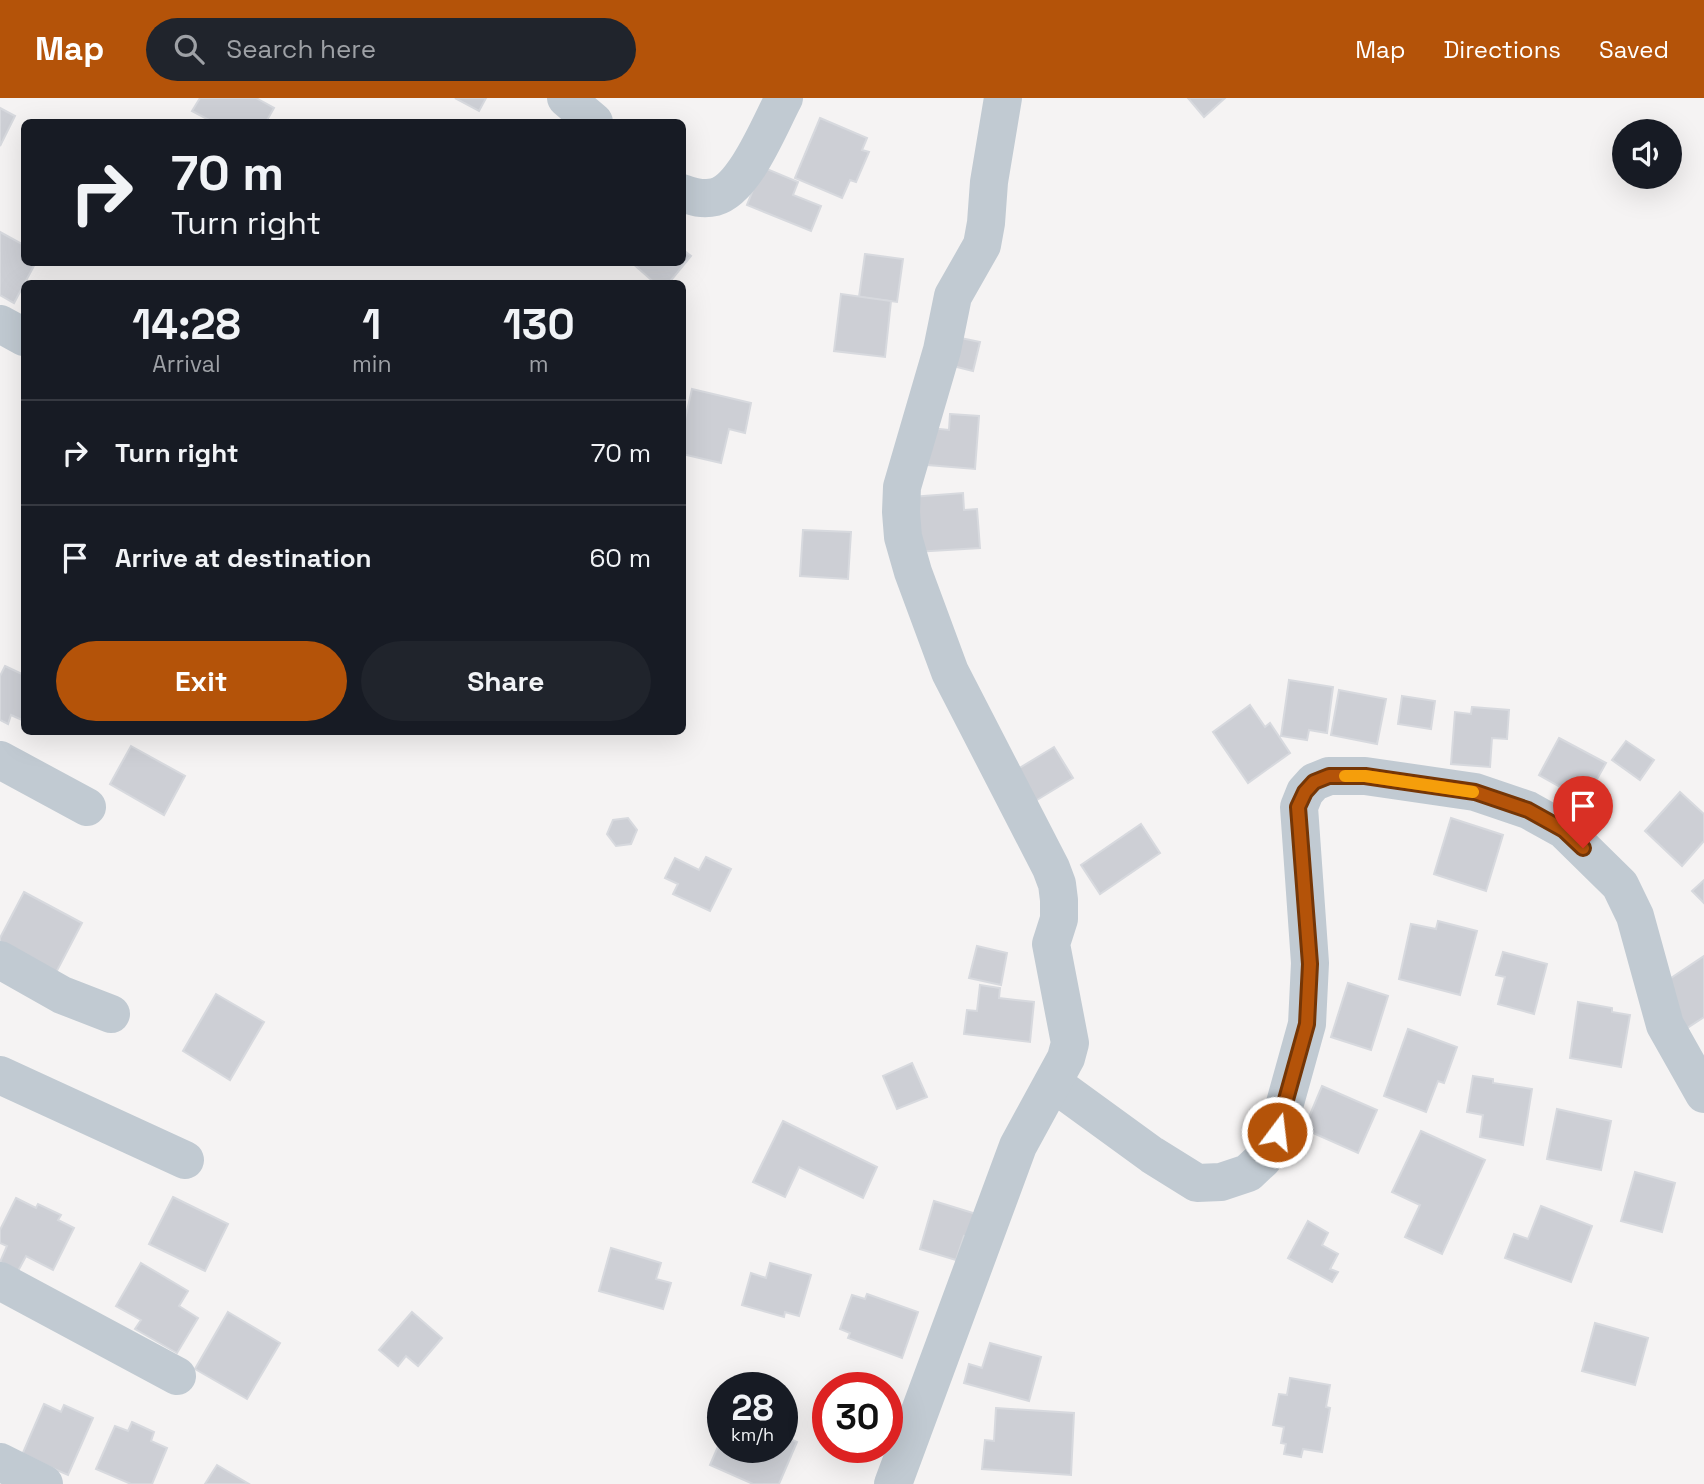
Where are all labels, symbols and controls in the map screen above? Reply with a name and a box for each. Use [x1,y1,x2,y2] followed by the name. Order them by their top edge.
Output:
[146,18,636,81] search box
[35,28,104,70] text: Map
[170,30,208,68] icon: search
[226,32,376,66] text: Search here
[1355,34,1405,65] text: Map
[1443,34,1561,65] text: Directions
[1599,34,1669,65] text: Saved
[1612,119,1682,189] map controls
[1612,119,1682,189] button: sound
[171,142,284,204] text: 70 m
[56,147,147,238] icon: right
[171,203,321,243] text: Turn right
[132,298,241,351] text: 14:28
[362,298,381,351] text: 1
[503,298,575,351] text: 130
[152,349,221,379] text: Arrival
[352,349,392,379] text: min
[529,349,549,379] text: m
[56,434,94,472] icon: right
[115,436,239,470] text: Turn right
[591,436,651,470] text: 70 m
[56,539,94,577] icon: arrive
[115,541,372,575] text: Arrive at destination
[589,541,651,575] text: 60 m
[56,641,347,721] button: Exit
[361,641,651,721] button: Share
[1553,776,1613,848] pin
[1564,787,1602,825] icon: arrive
[1240,1095,1314,1169] position arrow
[812,1372,903,1463] speed limit sign: 30
[732,1386,773,1430] text: 28
[731,1423,774,1446] text: km/h

